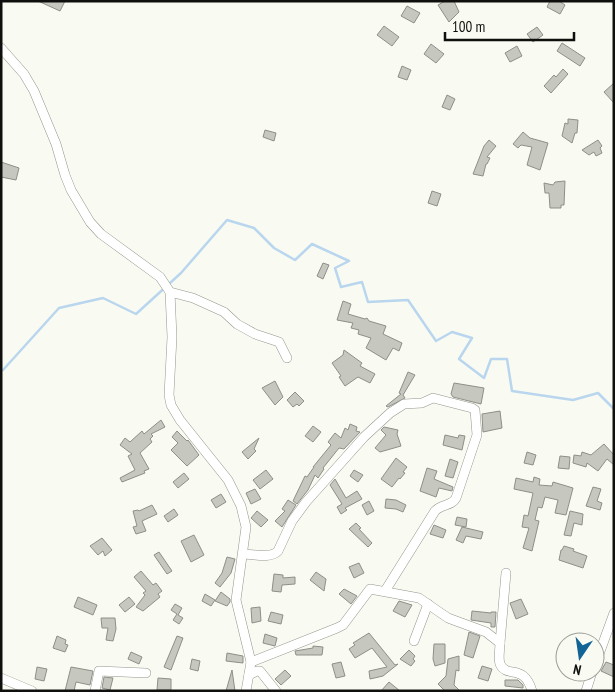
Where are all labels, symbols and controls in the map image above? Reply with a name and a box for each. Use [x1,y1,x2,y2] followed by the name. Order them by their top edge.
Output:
[445,10,574,42] scale bar
[452,17,485,36] text: 100 m
[555,632,605,682] north arrow
[571,660,583,679] text: N

